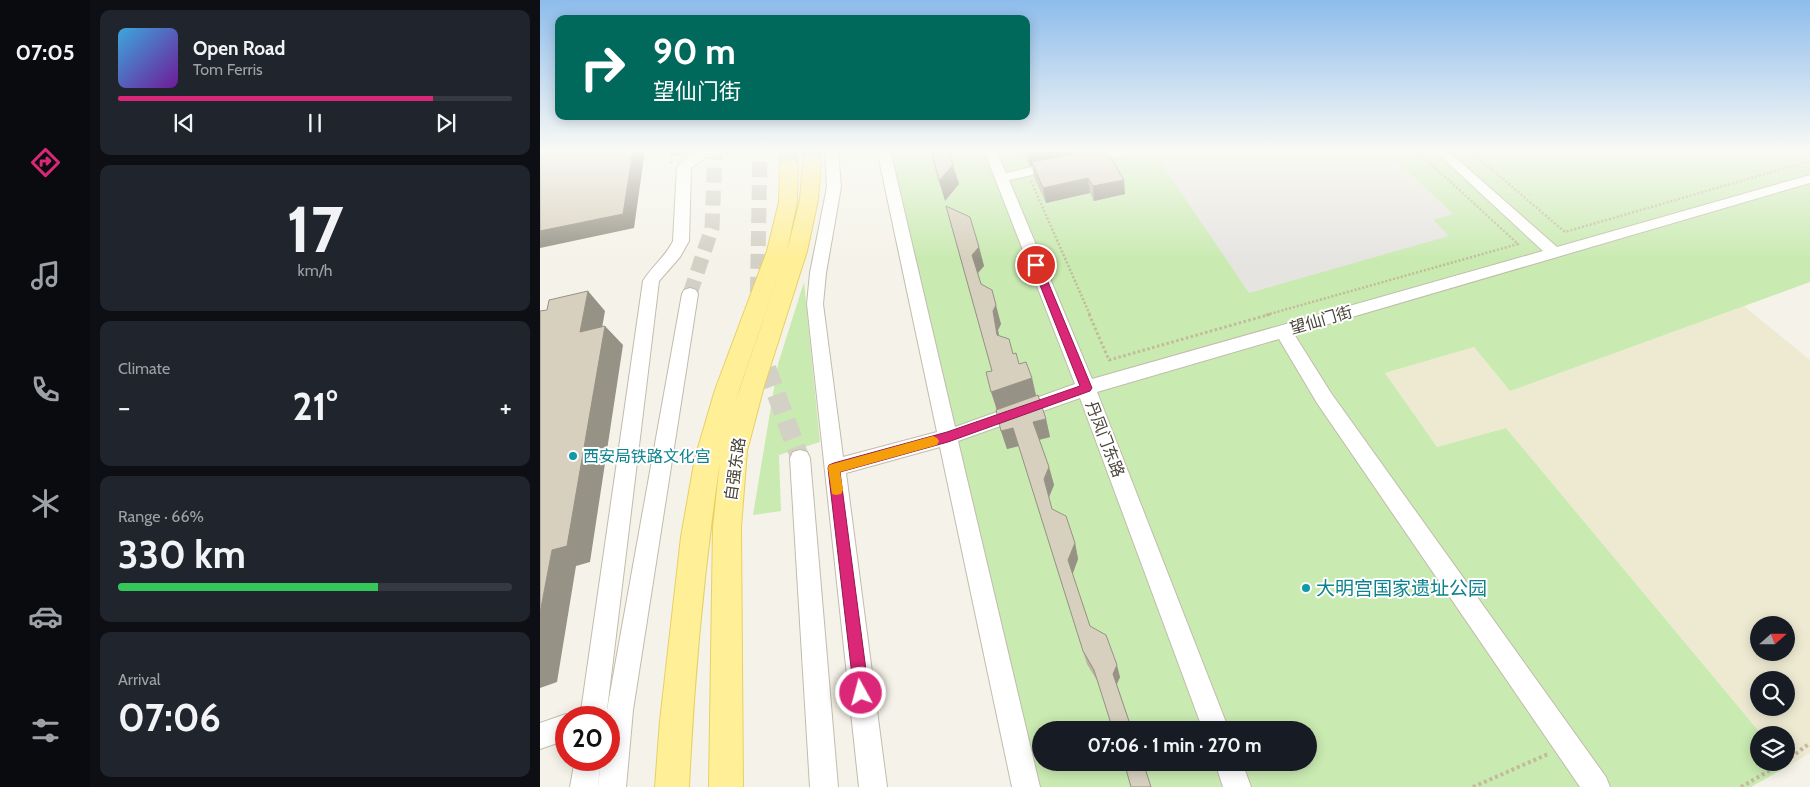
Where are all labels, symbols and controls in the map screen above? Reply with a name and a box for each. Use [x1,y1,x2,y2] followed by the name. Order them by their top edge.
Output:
[653,30,736,73] text: 90 m
[570,35,635,100] icon: right
[193,37,285,60] text: Open Road
[16,39,74,66] text: 07:05
[193,60,263,79] text: Tom Ferris
[653,78,741,105] text: 望仙门街
[170,109,198,137] icon: previous
[301,109,329,137] icon: pause
[432,109,460,137] icon: next
[28,145,63,180] icon: directions
[286,189,344,268] text: 17
[1015,244,1057,286] pin
[1022,251,1050,279] icon: arrive
[28,258,63,293] icon: music
[297,261,333,280] text: km/h
[1288,302,1354,338] street label: 望仙门街
[118,359,170,378] text: Climate
[28,372,63,407] icon: phone
[292,383,338,430] text: 21°
[118,390,130,424] text: −
[500,390,512,424] text: +
[1082,398,1128,480] street label: 丹凤门东路
[721,436,749,502] street label: 自强东路
[583,447,711,466] place label: 西安局铁路文化宫
[567,450,579,462] marker: 西安局铁路文化宫
[28,486,63,521] icon: climate
[118,507,204,526] text: Range · 66%
[118,531,246,578] text: 330 km
[1316,577,1487,600] place label: 大明宫国家遗址公园
[1300,582,1312,594] marker: 大明宫国家遗址公园
[28,599,63,634] icon: car
[1750,616,1795,661] north arrow
[1750,616,1795,771] map controls
[834,666,886,718] position arrow
[118,670,161,689] text: Arrival
[1750,671,1795,716] button: search
[118,694,221,741] text: 07:06
[555,706,620,771] speed limit sign: 20
[28,713,63,748] icon: filters
[1750,726,1795,771] button: layers
[1088,734,1261,757] text: 07:06 · 1 min · 270 m

